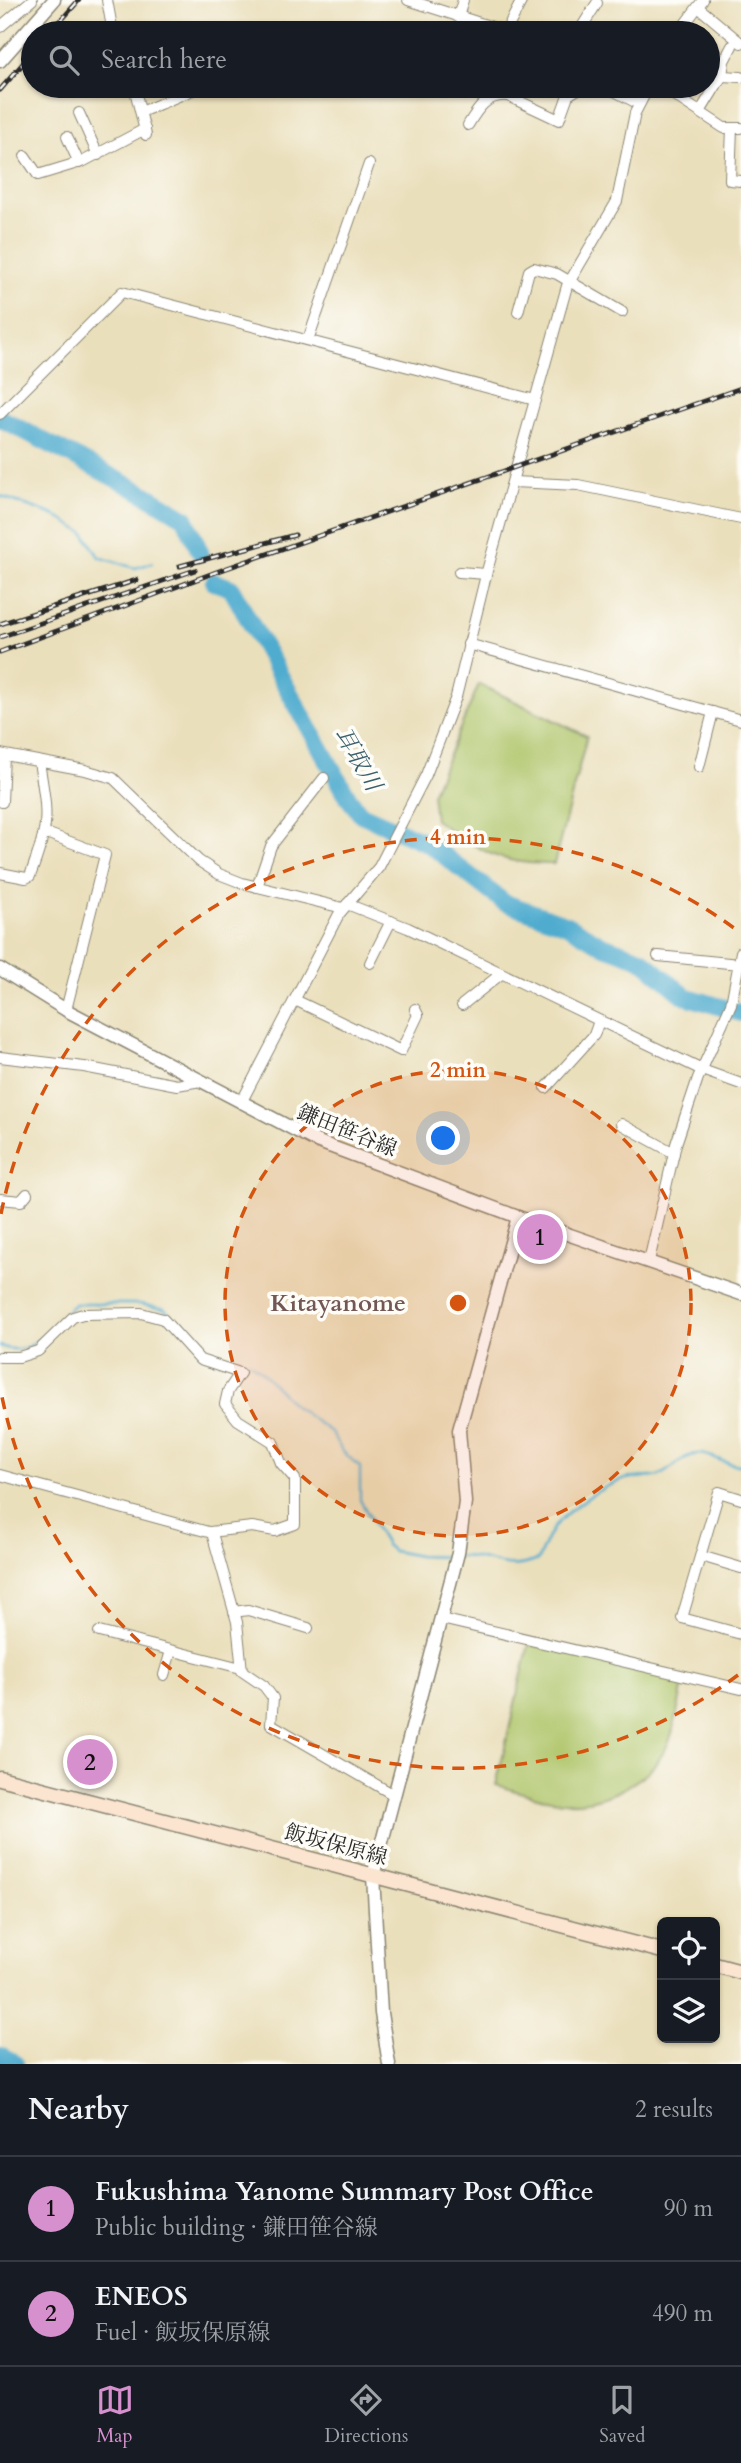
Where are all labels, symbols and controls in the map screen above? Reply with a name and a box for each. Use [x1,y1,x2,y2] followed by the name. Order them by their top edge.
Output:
[21,21,720,98] search box
[45,41,83,79] icon: search
[101,42,227,77] text: Search here
[327,721,390,799] water label: 耳取川
[430,823,486,852] text: 4 min
[430,1056,486,1085] text: 2 min
[293,1098,401,1164] street label: 鎌田笹谷線
[426,1121,460,1155] your location
[517,1211,563,1263] pin: 1
[270,1287,406,1320] district label: Kitayanome
[446,1291,470,1315] centre of rings
[67,1736,113,1788] pin: 2
[282,1817,390,1873] street label: 飯坂保原線
[657,1917,720,2043] map controls
[657,1917,720,1980] button: locate
[657,1980,720,2043] button: layers
[28,2089,129,2130] text: Nearby
[635,2094,713,2125] text: 2 results
[95,2174,594,2209] text: Fukushima Yanome Summary Post Office
[45,2193,57,2224] text: 1
[664,2193,713,2224] text: 90 m
[95,2212,378,2243] text: Public building · 鎌田笹谷線
[95,2279,188,2314] text: ENEOS
[45,2298,57,2329] text: 2
[652,2298,713,2329] text: 490 m
[95,2317,270,2348] text: Fuel · 飯坂保原線
[96,2381,134,2449] tab: Map
[325,2381,408,2449] tab: Directions
[599,2381,645,2449] tab: Saved

